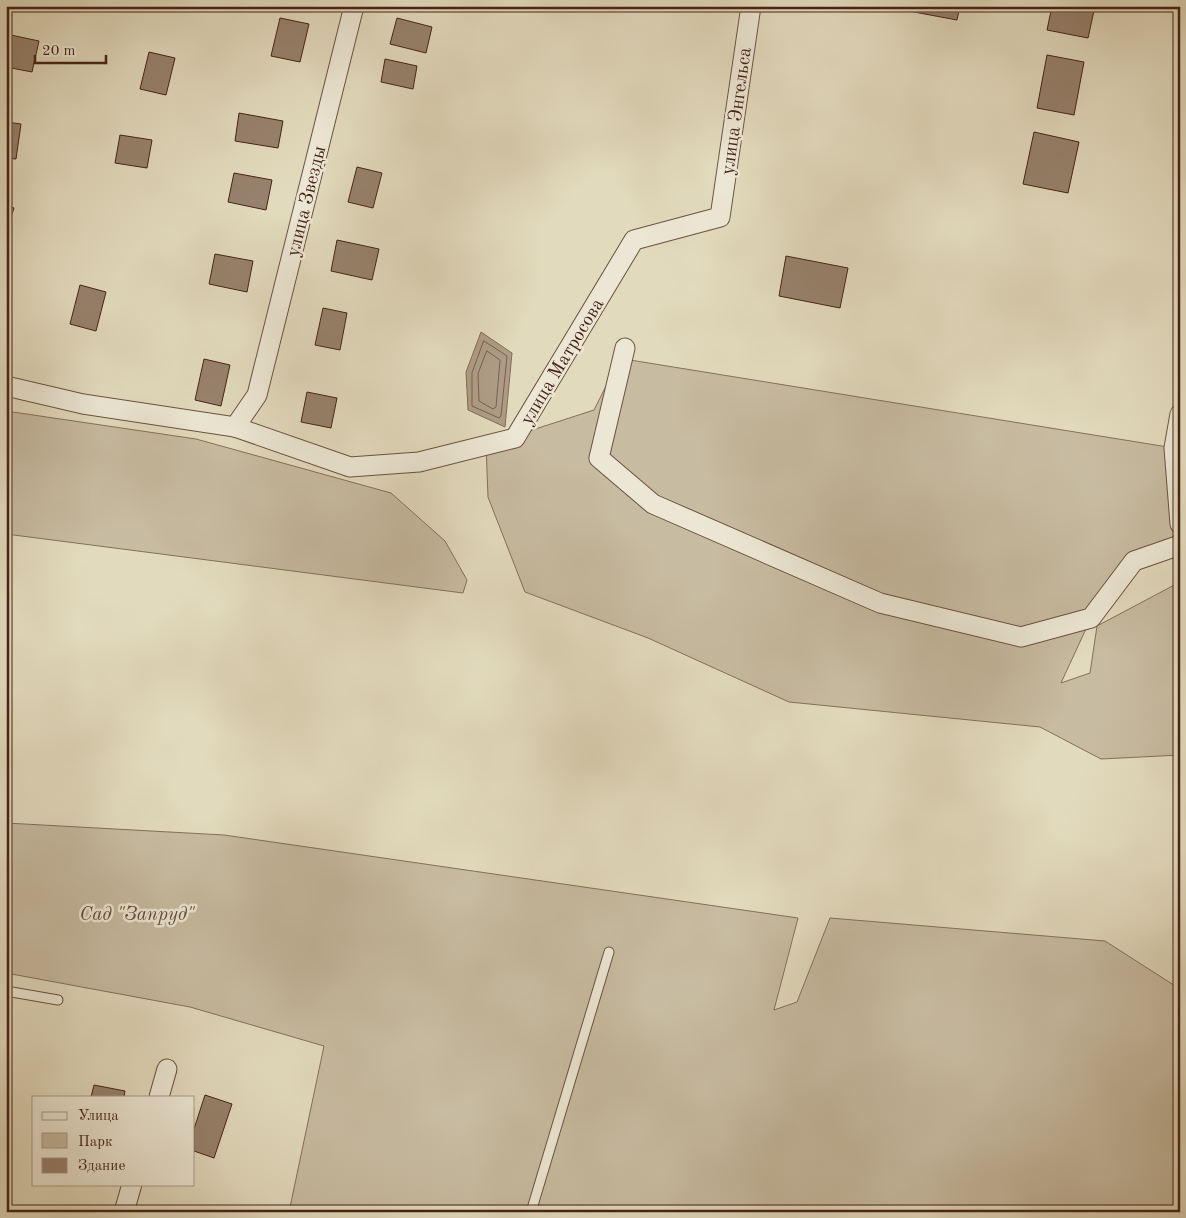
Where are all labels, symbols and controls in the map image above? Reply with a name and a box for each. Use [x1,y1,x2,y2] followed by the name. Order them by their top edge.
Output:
[35,32,106,64] scale bar
[42,44,76,59] text: 20 m
[719,46,756,176] street label: улица Энгельса
[284,144,330,259] street label: улица Звезды
[518,295,609,429] street label: улица Матросова
[79,905,195,925] park label: Сад "Запруд"
[32,1096,195,1186] legend
[78,1109,119,1124] text: Улица
[78,1135,113,1150] text: Парк
[78,1159,125,1174] text: Здание

